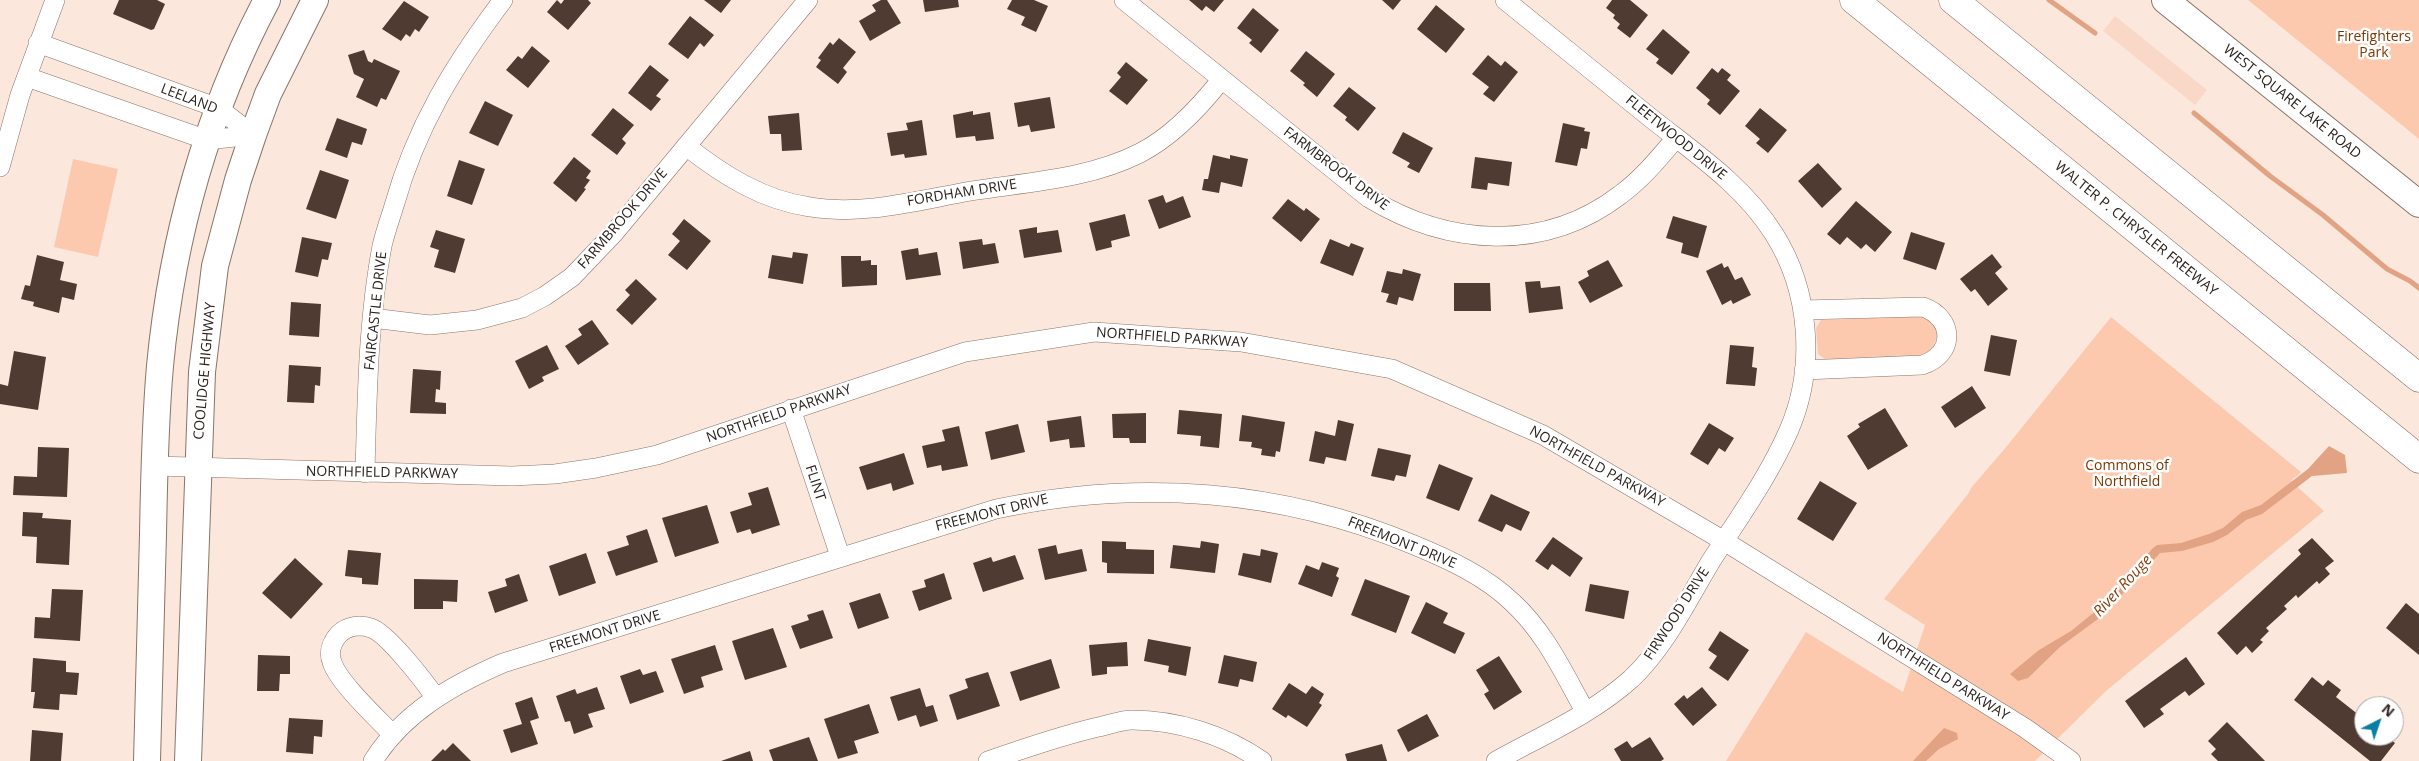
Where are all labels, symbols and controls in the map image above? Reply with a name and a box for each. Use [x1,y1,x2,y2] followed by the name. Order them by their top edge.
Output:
[2337,29,2411,62] park label: Firefighters Park
[2220,41,2364,163] street label: WEST SQUARE LAKE ROAD
[158,80,220,118] street label: LEELAND
[1622,92,1730,184] street label: FLEETWOOD DRIVE
[1280,124,1392,214] street label: FARMBROOK DRIVE
[2051,158,2221,300] street label: WALTER P. CHRYSLER FREEWAY
[575,165,671,273] street label: FARMBROOK DRIVE
[906,176,1018,210] street label: FORDHAM DRIVE
[361,251,391,371] street label: FAIRCASTLE DRIVE
[191,302,219,440] street label: COOLIDGE HIGHWAY
[1095,324,1249,352] street label: NORTHFIELD PARKWAY
[704,381,854,447] street label: NORTHFIELD PARKWAY
[1526,423,1668,511] street label: NORTHFIELD PARKWAY
[2085,458,2169,491] park label: Commons of Northfield
[306,463,458,483] street label: NORTHFIELD PARKWAY
[801,463,829,503] street label: FLINT
[934,491,1050,535] street label: FREEMONT DRIVE
[1345,514,1459,572] street label: FREEMONT DRIVE
[2090,552,2156,620] water label: River Rouge
[1641,565,1713,663] street label: FIRWOOD DRIVE
[547,607,663,657] street label: FREEMONT DRIVE
[1874,630,2012,724] street label: NORTHFIELD PARKWAY
[2354,696,2404,746] north arrow
[2378,699,2399,721] text: N

